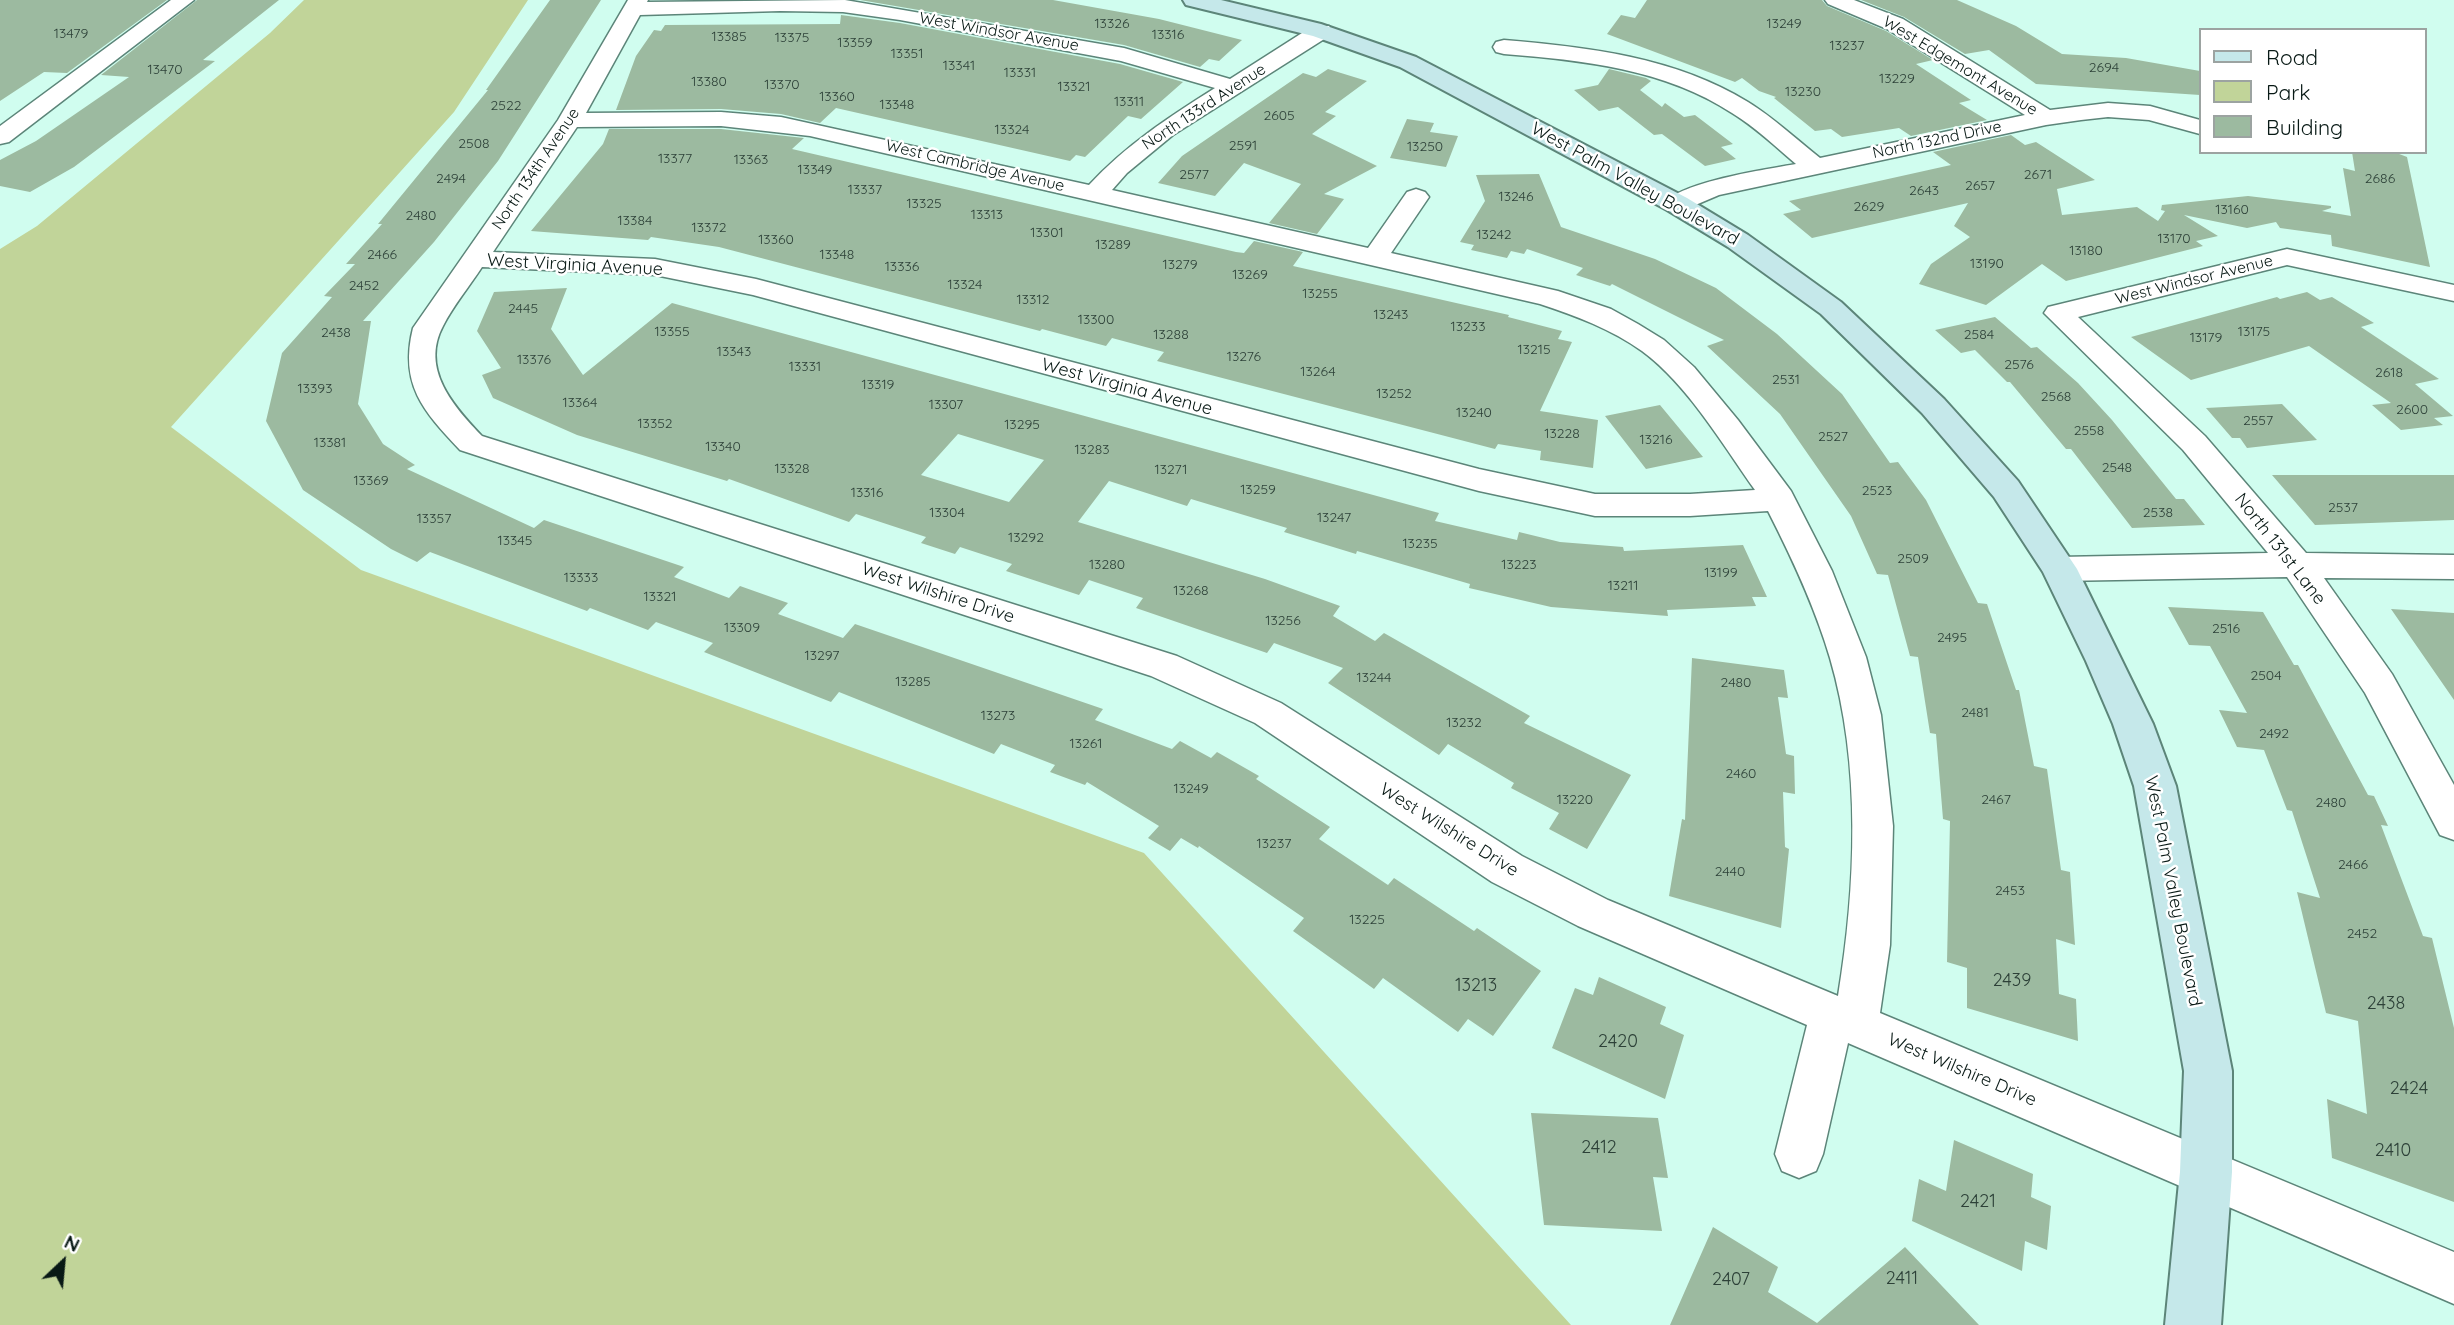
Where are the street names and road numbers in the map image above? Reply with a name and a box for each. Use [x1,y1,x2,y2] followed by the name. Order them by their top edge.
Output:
[918,8,1080,56] street label: West Windsor Avenue
[1879,12,2041,120] street label: West Edgemont Avenue
[1139,60,1269,154] street label: North 133rd Avenue
[488,104,584,234] street label: North 134th Avenue
[1871,117,2003,163] street label: North 132nd Drive
[1527,118,1743,250] street label: West Palm Valley Boulevard
[884,136,1066,196] street label: West Cambridge Avenue
[487,250,663,280] street label: West Virginia Avenue
[2113,251,2275,309] street label: West Windsor Avenue
[1039,354,1215,420] street label: West Virginia Avenue
[2230,489,2330,609] street label: North 131st Lane
[859,558,1017,628] street label: West Wilshire Drive
[2140,774,2206,1008] street label: West Palm Valley Boulevard
[1376,779,1522,881] street label: West Wilshire Drive
[1884,1029,2040,1111] street label: West Wilshire Drive

